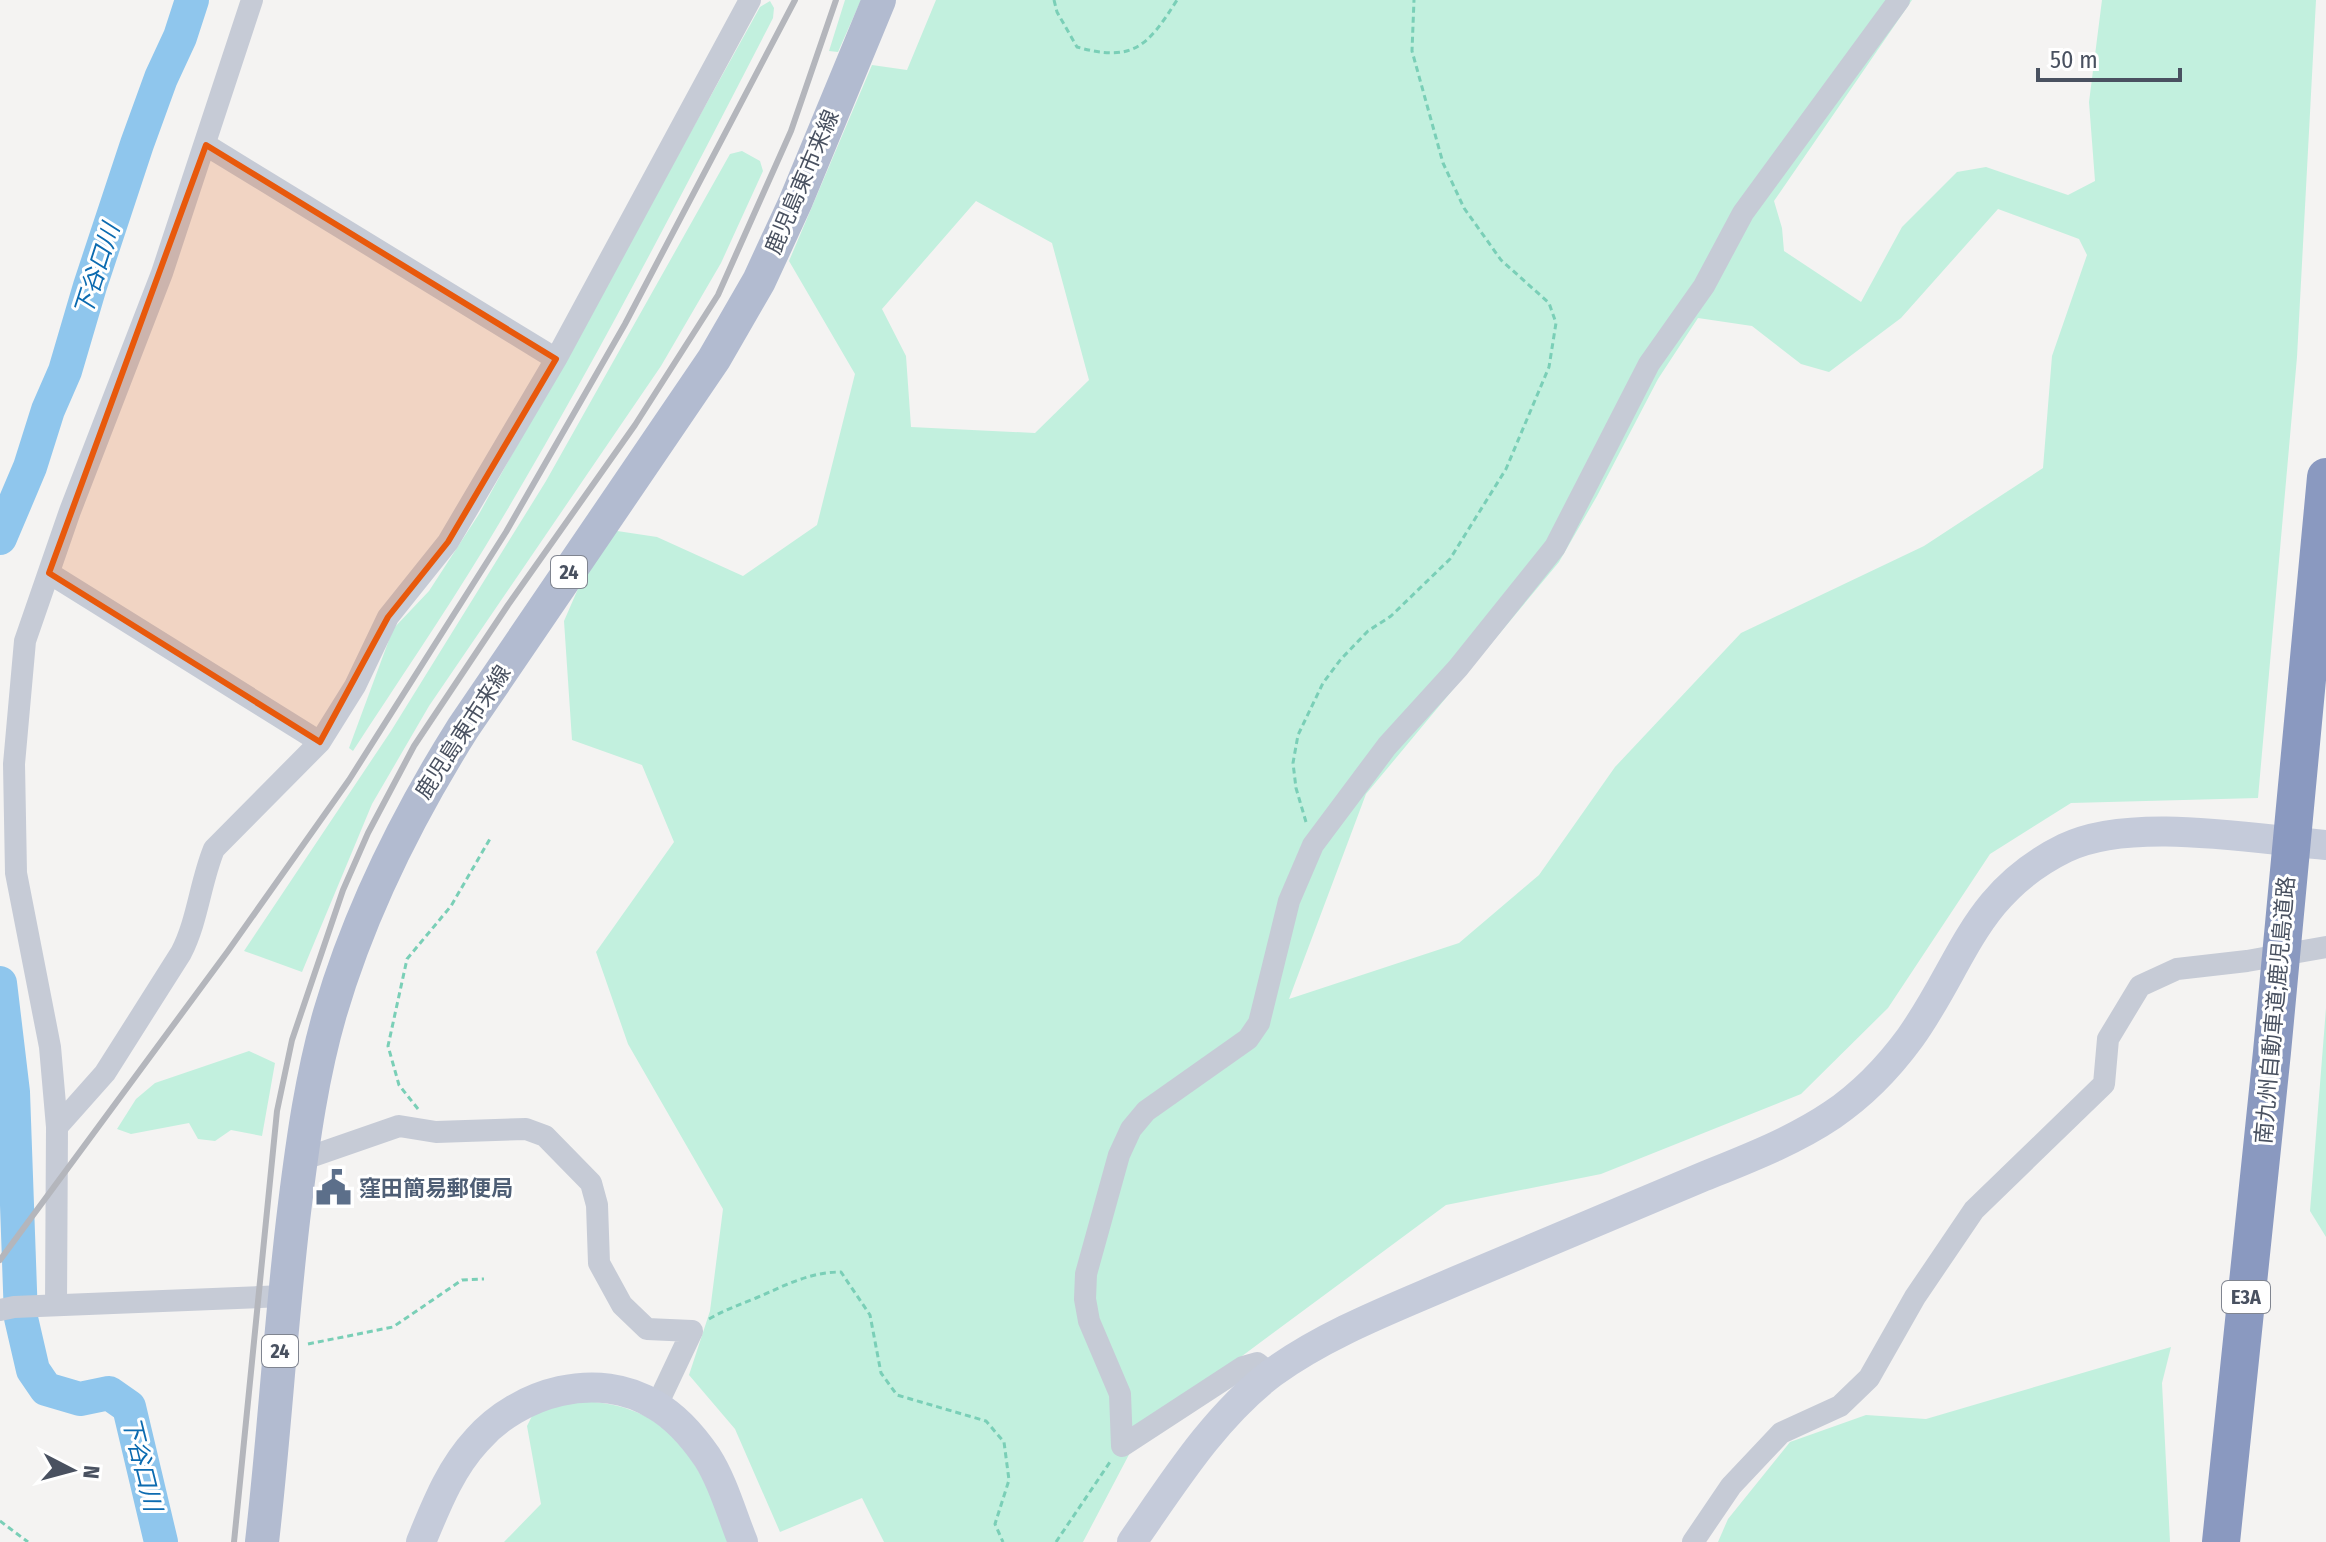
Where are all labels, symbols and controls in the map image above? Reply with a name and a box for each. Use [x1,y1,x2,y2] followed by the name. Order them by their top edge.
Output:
[2038,32,2180,82] scale bar
[2050,46,2098,74] text: 50 m
[759,106,845,258] street label: 鹿児島東市来線
[69,217,126,320] water label: 下谷口川
[551,556,587,588] road number: 24
[410,660,516,804] street label: 鹿児島東市来線
[2250,875,2300,1145] street label: 南九州自動車道;鹿児島道路
[314,1169,352,1207] public building icon: 窪田簡易郵便局
[359,1175,513,1202] place label: 窪田簡易郵便局
[2222,1281,2270,1313] road number: E3A
[262,1335,298,1367] road number: 24
[117,1414,168,1517] water label: 下谷口川
[32,1430,112,1510] north arrow
[77,1464,106,1480] text: N

